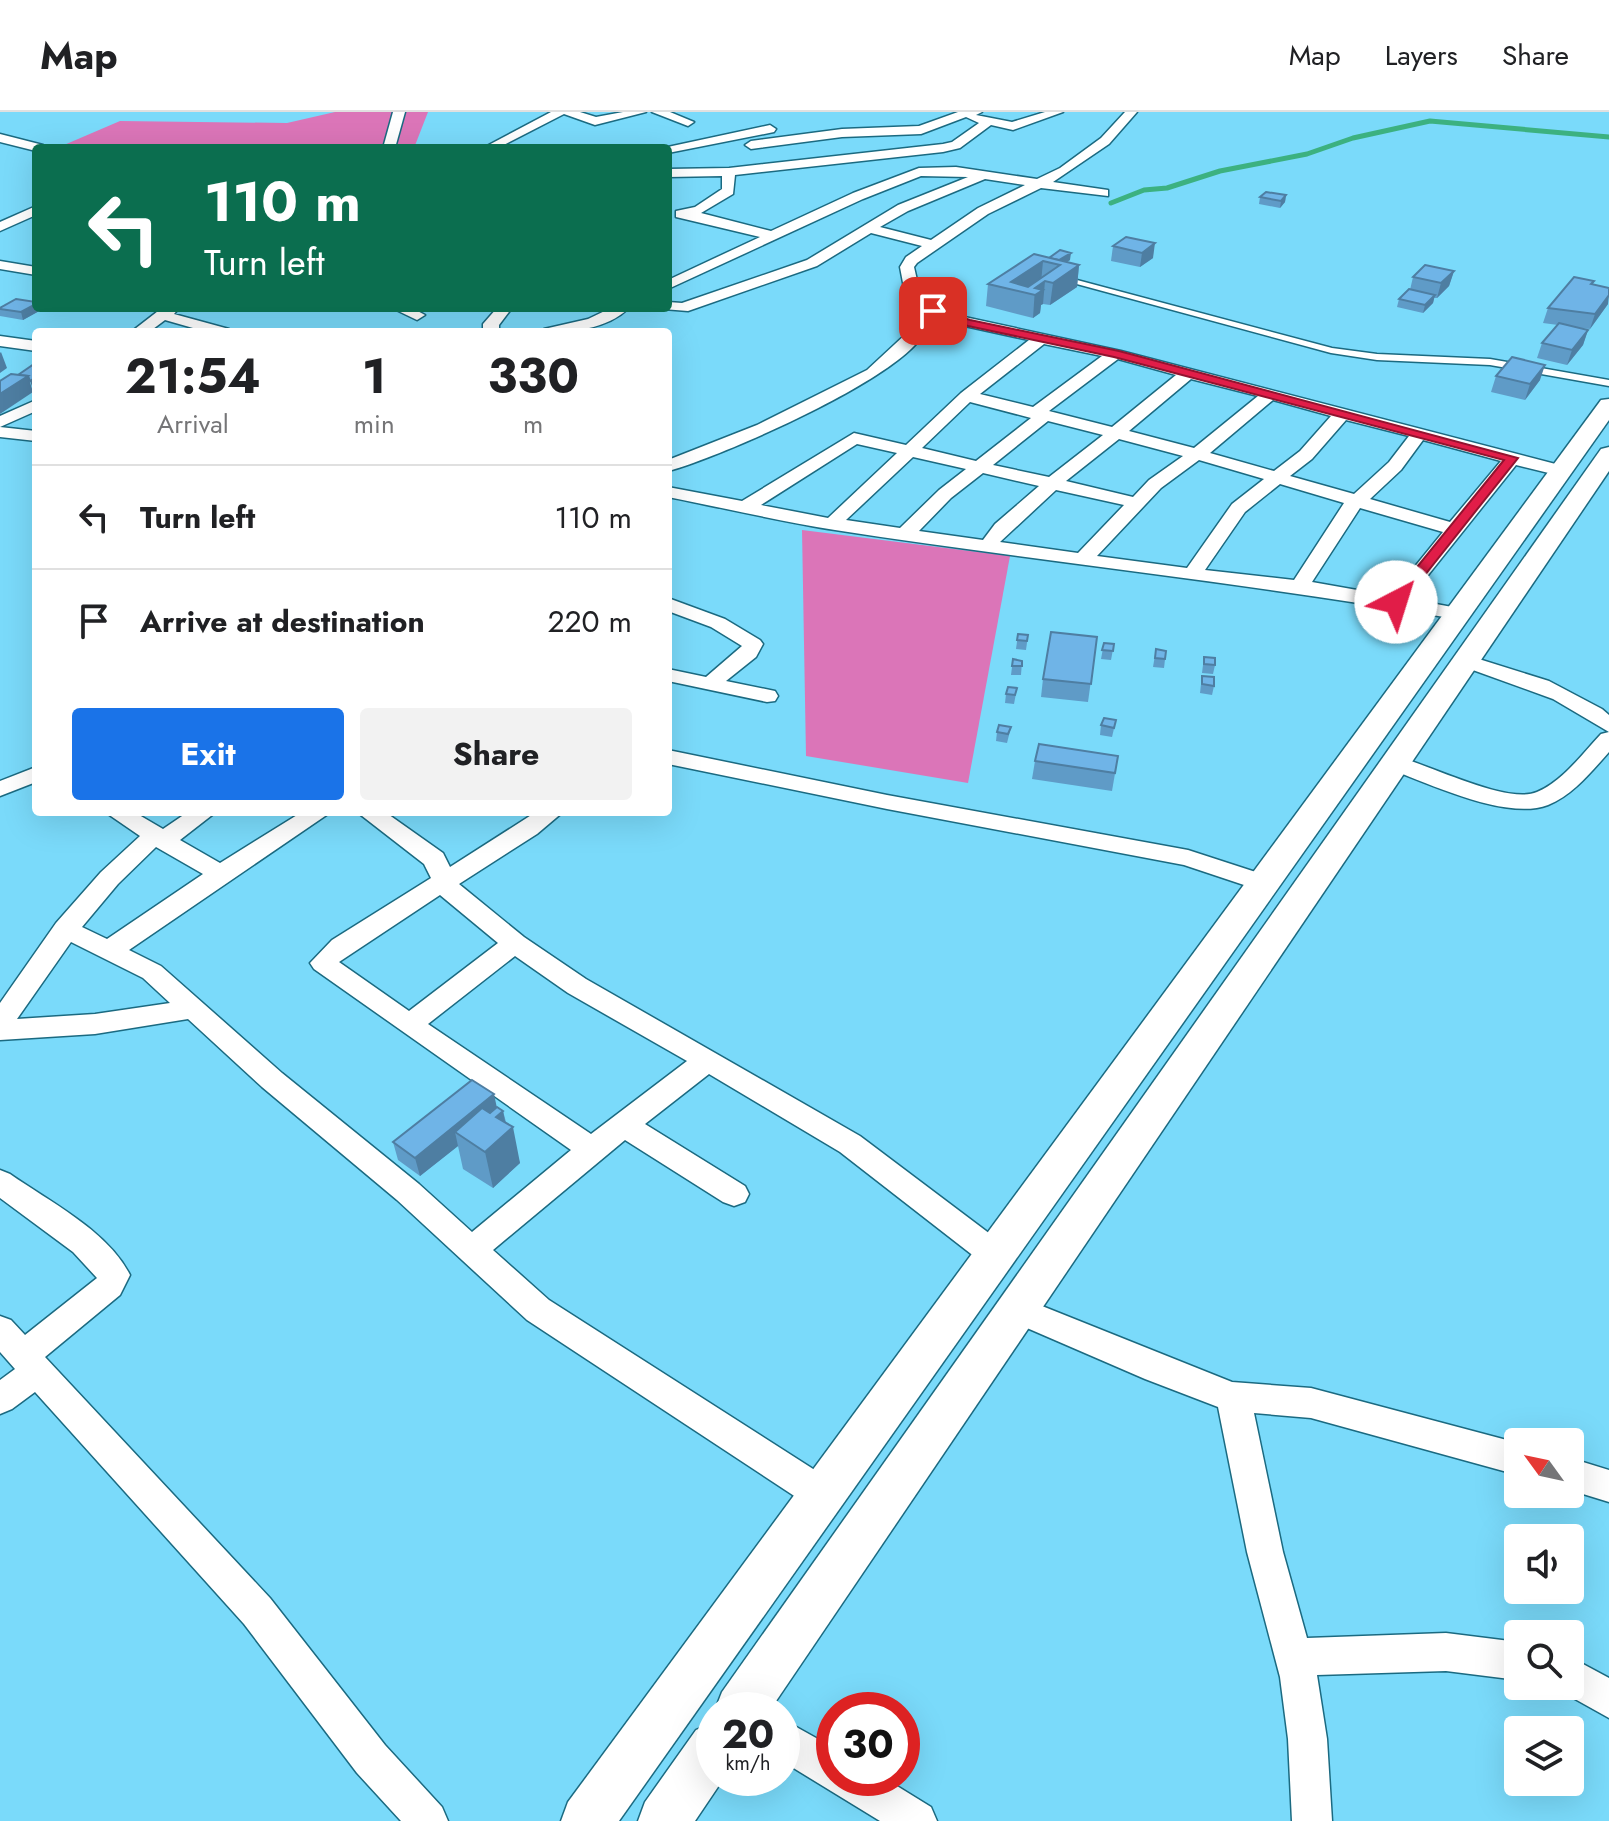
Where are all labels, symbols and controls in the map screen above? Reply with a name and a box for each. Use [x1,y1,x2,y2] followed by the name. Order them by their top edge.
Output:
[40,28,118,83] text: Map
[1289,35,1341,76] text: Map
[1385,35,1458,76] text: Layers
[1502,35,1569,76] text: Share
[204,161,361,242] text: 110 m
[72,176,176,280] icon: left
[204,236,325,288] text: Turn left
[899,277,967,345] pin
[911,289,955,333] icon: arrive
[125,342,261,411] text: 21:54
[362,342,386,411] text: 1
[488,342,579,411] text: 330
[157,405,229,443] text: Arrival
[354,405,395,443] text: min
[523,405,543,443] text: m
[72,495,116,539] icon: left
[140,496,255,539] text: Turn left
[555,496,632,539] text: 110 m
[1354,560,1438,644] position arrow
[72,599,116,643] icon: arrive
[140,600,425,643] text: Arrive at destination
[547,600,632,643] text: 220 m
[72,708,344,800] button: Exit
[360,708,632,800] button: Share
[1504,1428,1584,1508] north arrow
[1504,1428,1584,1796] map controls
[1504,1524,1584,1604] button: sound
[1504,1620,1584,1700] button: search
[816,1692,920,1796] speed limit sign: 30
[722,1705,774,1763] text: 20
[1504,1716,1584,1796] button: layers
[725,1749,771,1778] text: km/h

